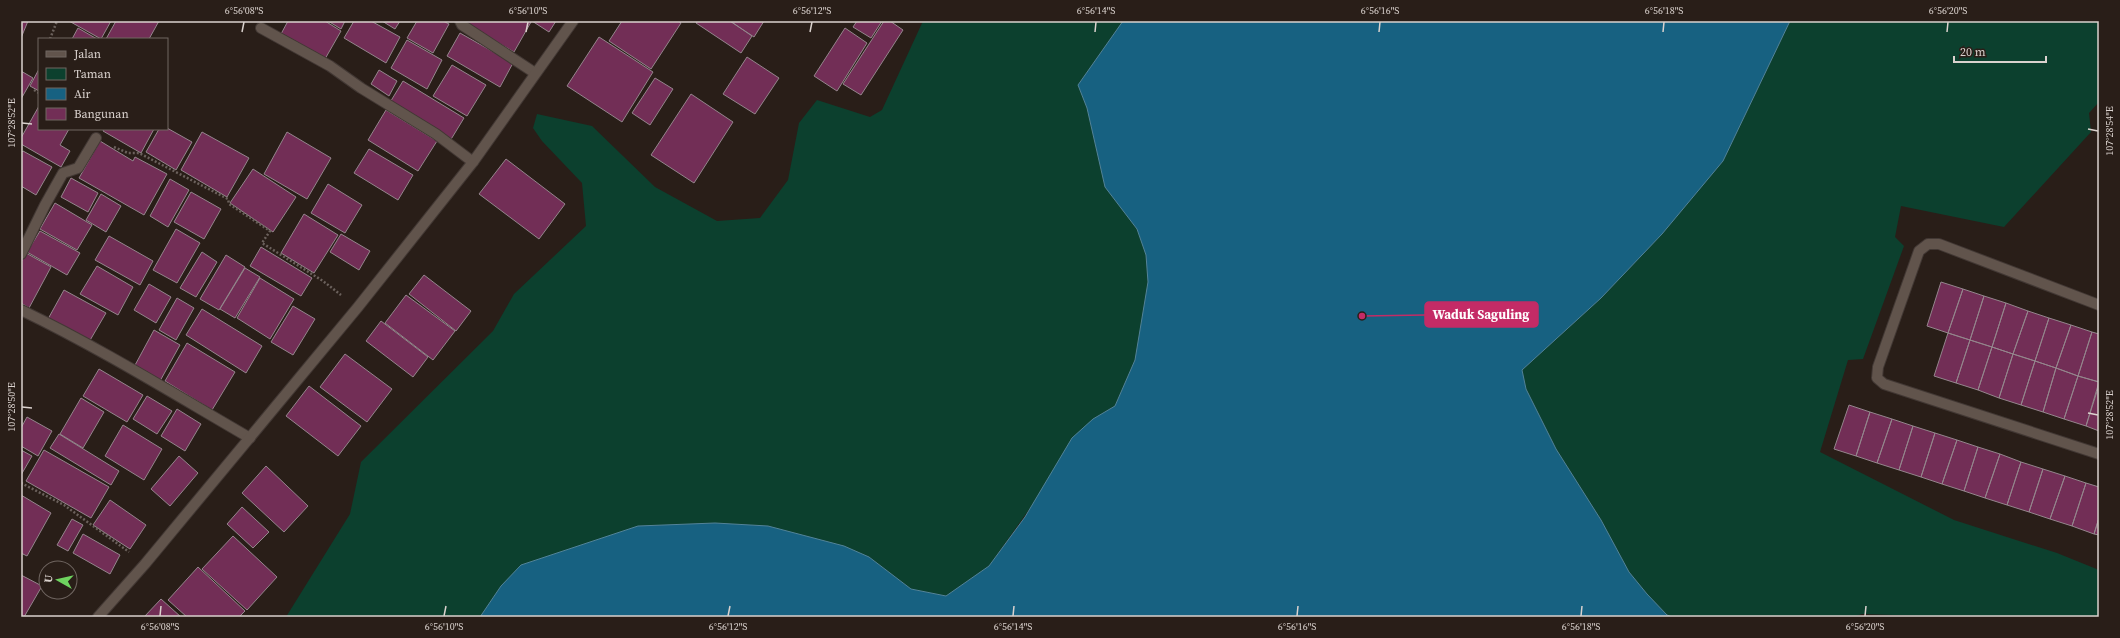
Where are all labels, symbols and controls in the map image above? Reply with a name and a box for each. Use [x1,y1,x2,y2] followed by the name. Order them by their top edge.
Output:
[225,4,263,17] text: 6°56'08"S
[509,4,547,17] text: 6°56'10"S
[793,4,831,17] text: 6°56'12"S
[1077,4,1115,17] text: 6°56'14"S
[1361,4,1399,17] text: 6°56'16"S
[1645,4,1683,17] text: 6°56'18"S
[1929,4,1967,17] text: 6°56'20"S
[38,38,168,130] legend
[1954,38,2046,64] scale bar
[1960,44,1986,60] text: 20 m
[73,46,101,62] text: Jalan
[74,66,111,82] text: Taman
[74,86,91,102] text: Air
[5,98,18,148] text: 107°28'52"E
[74,106,129,122] text: Bangunan
[2103,106,2116,156] text: 107°28'54"E
[1425,302,1538,327] callout: Waduk Saguling
[1433,306,1529,323] text: Waduk Saguling
[5,382,18,432] text: 107°28'50"E
[2103,390,2116,440] text: 107°28'52"E
[38,560,78,600] north arrow
[41,574,57,584] text: U
[141,620,179,633] text: 6°56'08"S
[425,620,463,633] text: 6°56'10"S
[709,620,747,633] text: 6°56'12"S
[994,620,1032,633] text: 6°56'14"S
[1278,620,1316,633] text: 6°56'16"S
[1562,620,1600,633] text: 6°56'18"S
[1846,620,1884,633] text: 6°56'20"S

